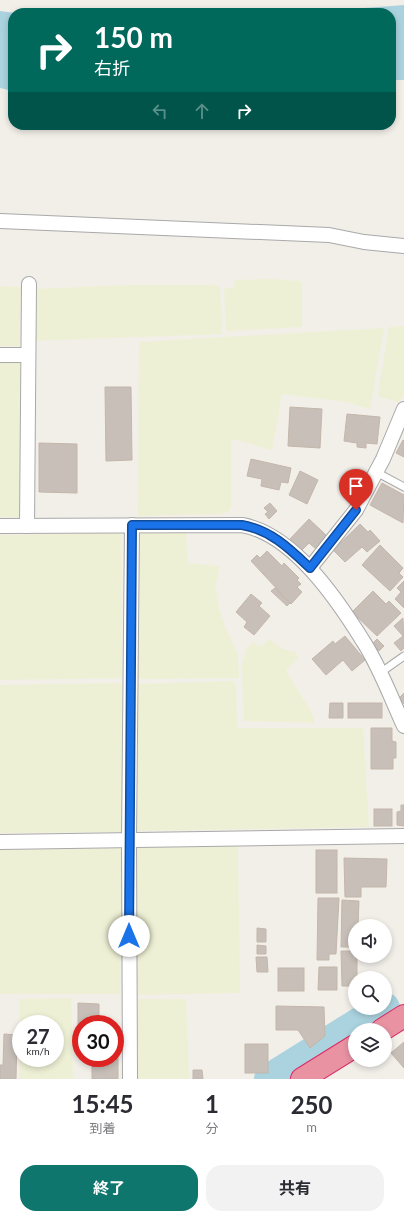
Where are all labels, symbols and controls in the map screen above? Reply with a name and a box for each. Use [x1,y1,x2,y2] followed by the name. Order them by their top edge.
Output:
[94,20,173,54] text: 150 m
[28,24,80,76] icon: right
[94,57,130,79] text: 右折
[149,100,171,122] icon: left
[191,100,213,122] icon: ahead
[233,100,255,122] icon: right
[339,469,373,510] pin
[345,475,367,497] icon: arrive
[108,915,150,957] position arrow
[348,919,392,1067] map controls
[348,919,392,963] button: sound
[348,971,392,1015] button: search
[72,1015,124,1067] speed limit sign: 30
[348,1023,392,1067] button: layers
[26,1024,50,1048] text: 27
[26,1045,50,1057] text: km/h
[72,1089,133,1118] text: 15:45
[205,1089,219,1118] text: 1
[291,1090,332,1119] text: 250
[306,1119,317,1135] text: m
[90,1120,116,1136] text: 到着
[206,1120,219,1136] text: 分
[20,1165,198,1211] button: 終了
[206,1165,384,1211] button: 共有

